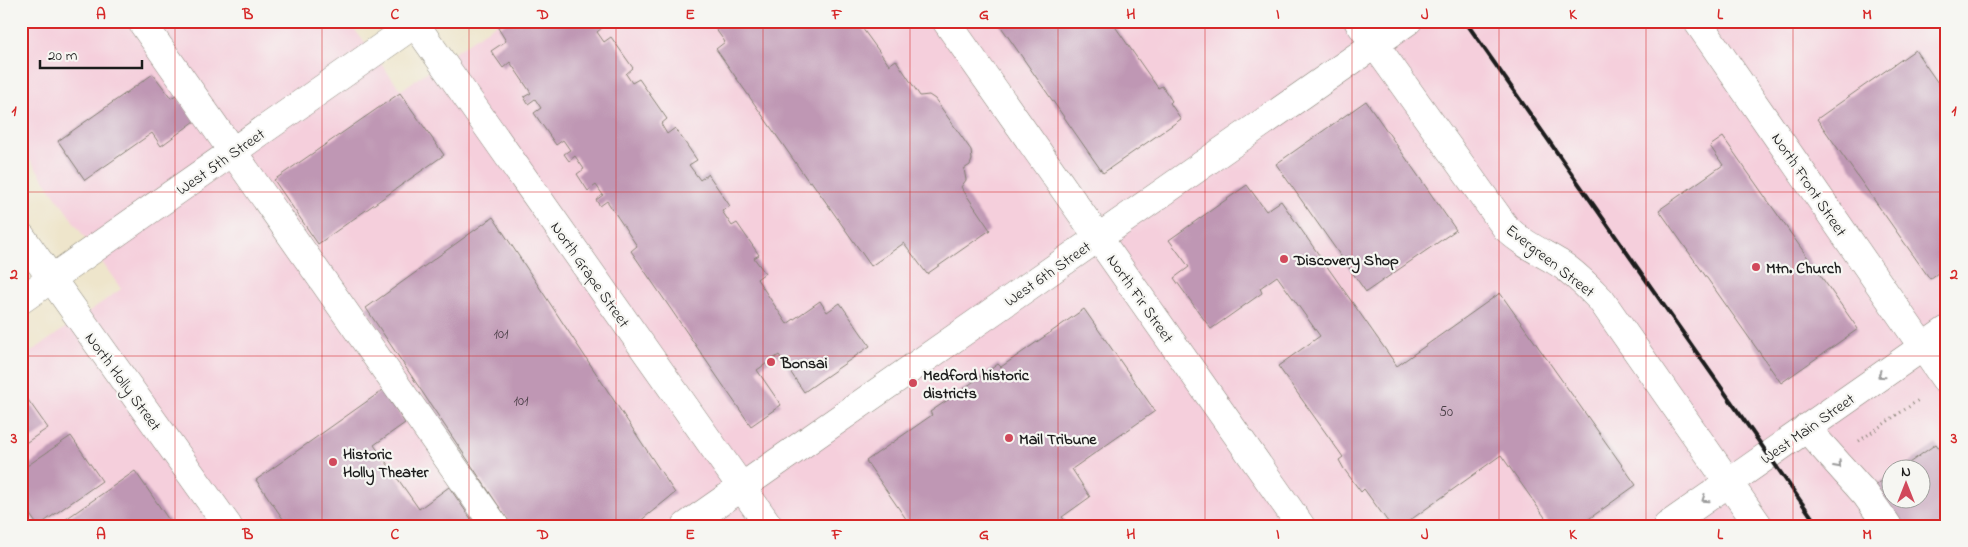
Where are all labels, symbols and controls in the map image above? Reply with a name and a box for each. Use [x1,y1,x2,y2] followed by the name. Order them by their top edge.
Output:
[96,3,106,27] text: A
[242,3,254,27] text: B
[391,3,400,27] text: C
[536,3,549,27] text: D
[685,3,695,27] text: E
[831,3,843,27] text: F
[979,3,989,27] text: G
[1126,3,1136,27] text: H
[1276,3,1280,27] text: I
[1421,3,1429,27] text: J
[1569,3,1578,27] text: K
[1717,3,1724,27] text: L
[1862,3,1872,27] text: M
[40,38,142,70] scale bar
[48,45,78,67] text: 20 m
[11,99,17,123] text: 1
[1951,99,1957,123] text: 1
[172,123,271,202] street label: West 5th Street
[1765,128,1852,243] street label: North Front Street
[544,217,635,334] street label: North Grape Street
[1500,219,1600,304] street label: Evergreen Street
[1000,235,1097,314] street label: West 6th Street
[1293,249,1399,274] place label: Discovery Shop
[1100,250,1179,349] street label: North Fir Street
[1278,253,1290,265] marker: Discovery Shop
[1766,257,1842,281] place label: Mtn. Church
[1750,261,1762,273] marker: Mtn. Church
[9,263,18,287] text: 2
[1949,263,1958,287] text: 2
[494,324,509,345] house number: 101
[78,328,167,437] street label: North Holly Street
[780,352,828,376] place label: Bonsai
[765,356,777,368] marker: Bonsai
[923,364,1030,406] place label: Medford historic districts
[1878,369,1887,378] one-way arrow
[907,377,919,389] marker: Medford historic districts
[1756,388,1861,471] street label: West Main Street
[514,391,529,412] house number: 101
[1439,402,1453,423] house number: 50
[10,427,18,451] text: 3
[1950,427,1958,451] text: 3
[1019,428,1097,452] place label: Mail Tribune
[1003,432,1015,444] marker: Mail Tribune
[343,443,430,486] place label: Historic Holly Theater
[327,456,339,468] marker: Historic Holly Theater
[1832,459,1841,468] one-way arrow
[1880,460,1930,510] north arrow
[1901,462,1911,483] text: N
[1702,493,1711,502] one-way arrow
[96,523,106,547] text: A
[242,523,254,547] text: B
[391,523,400,547] text: C
[536,523,549,547] text: D
[685,523,695,547] text: E
[831,523,843,547] text: F
[979,523,989,547] text: G
[1126,523,1136,547] text: H
[1276,523,1280,547] text: I
[1421,523,1429,547] text: J
[1569,523,1578,547] text: K
[1717,523,1724,547] text: L
[1862,523,1872,547] text: M

